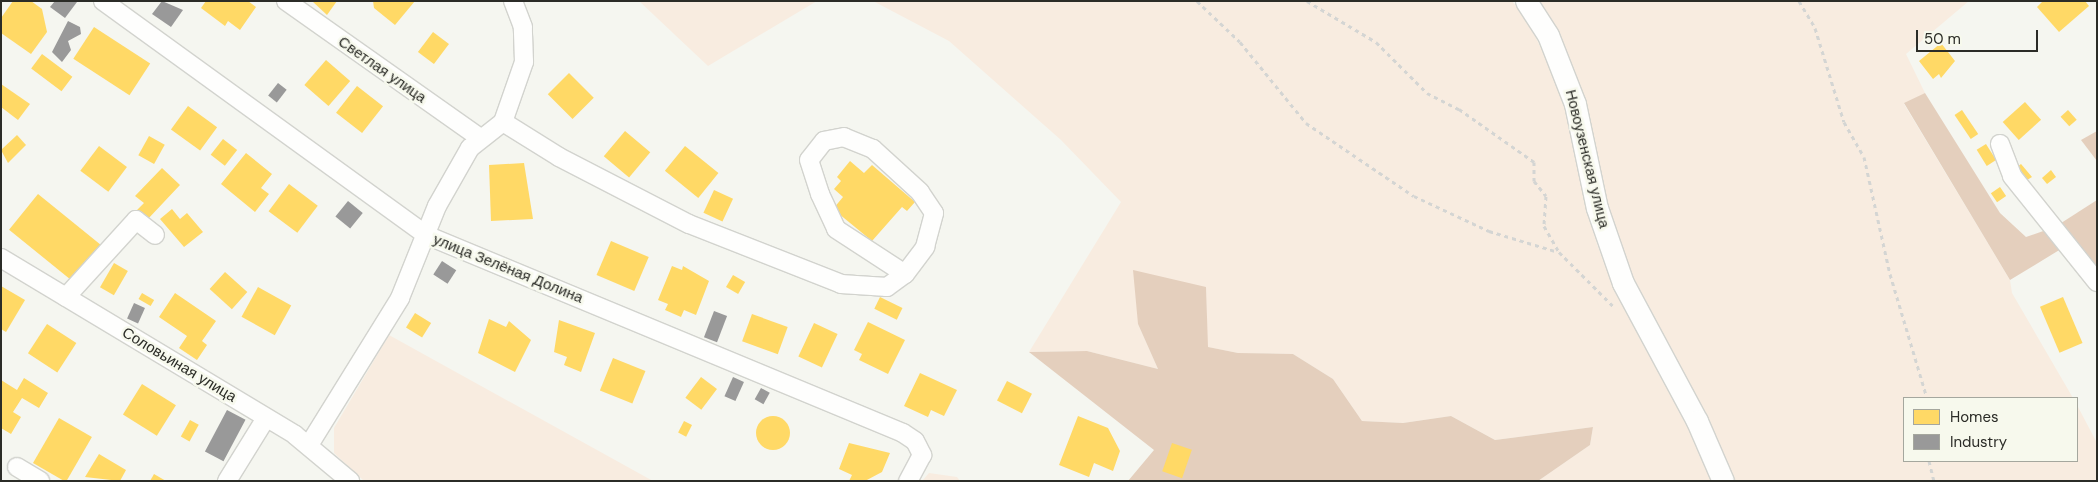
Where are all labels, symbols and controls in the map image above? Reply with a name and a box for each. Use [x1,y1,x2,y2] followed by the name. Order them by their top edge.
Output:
[1918,20,2040,52] scale bar
[1924,29,1961,49] text: 50 m
[334,33,430,107] street label: Светлая улица
[1561,88,1613,230] street label: Новоузенская улица
[430,231,586,307] street label: улица Зелёная Долина
[119,324,239,406] street label: Соловьиная улица
[1903,397,2078,462] legend
[1950,407,1999,427] text: Homes
[1950,432,2007,452] text: Industry

